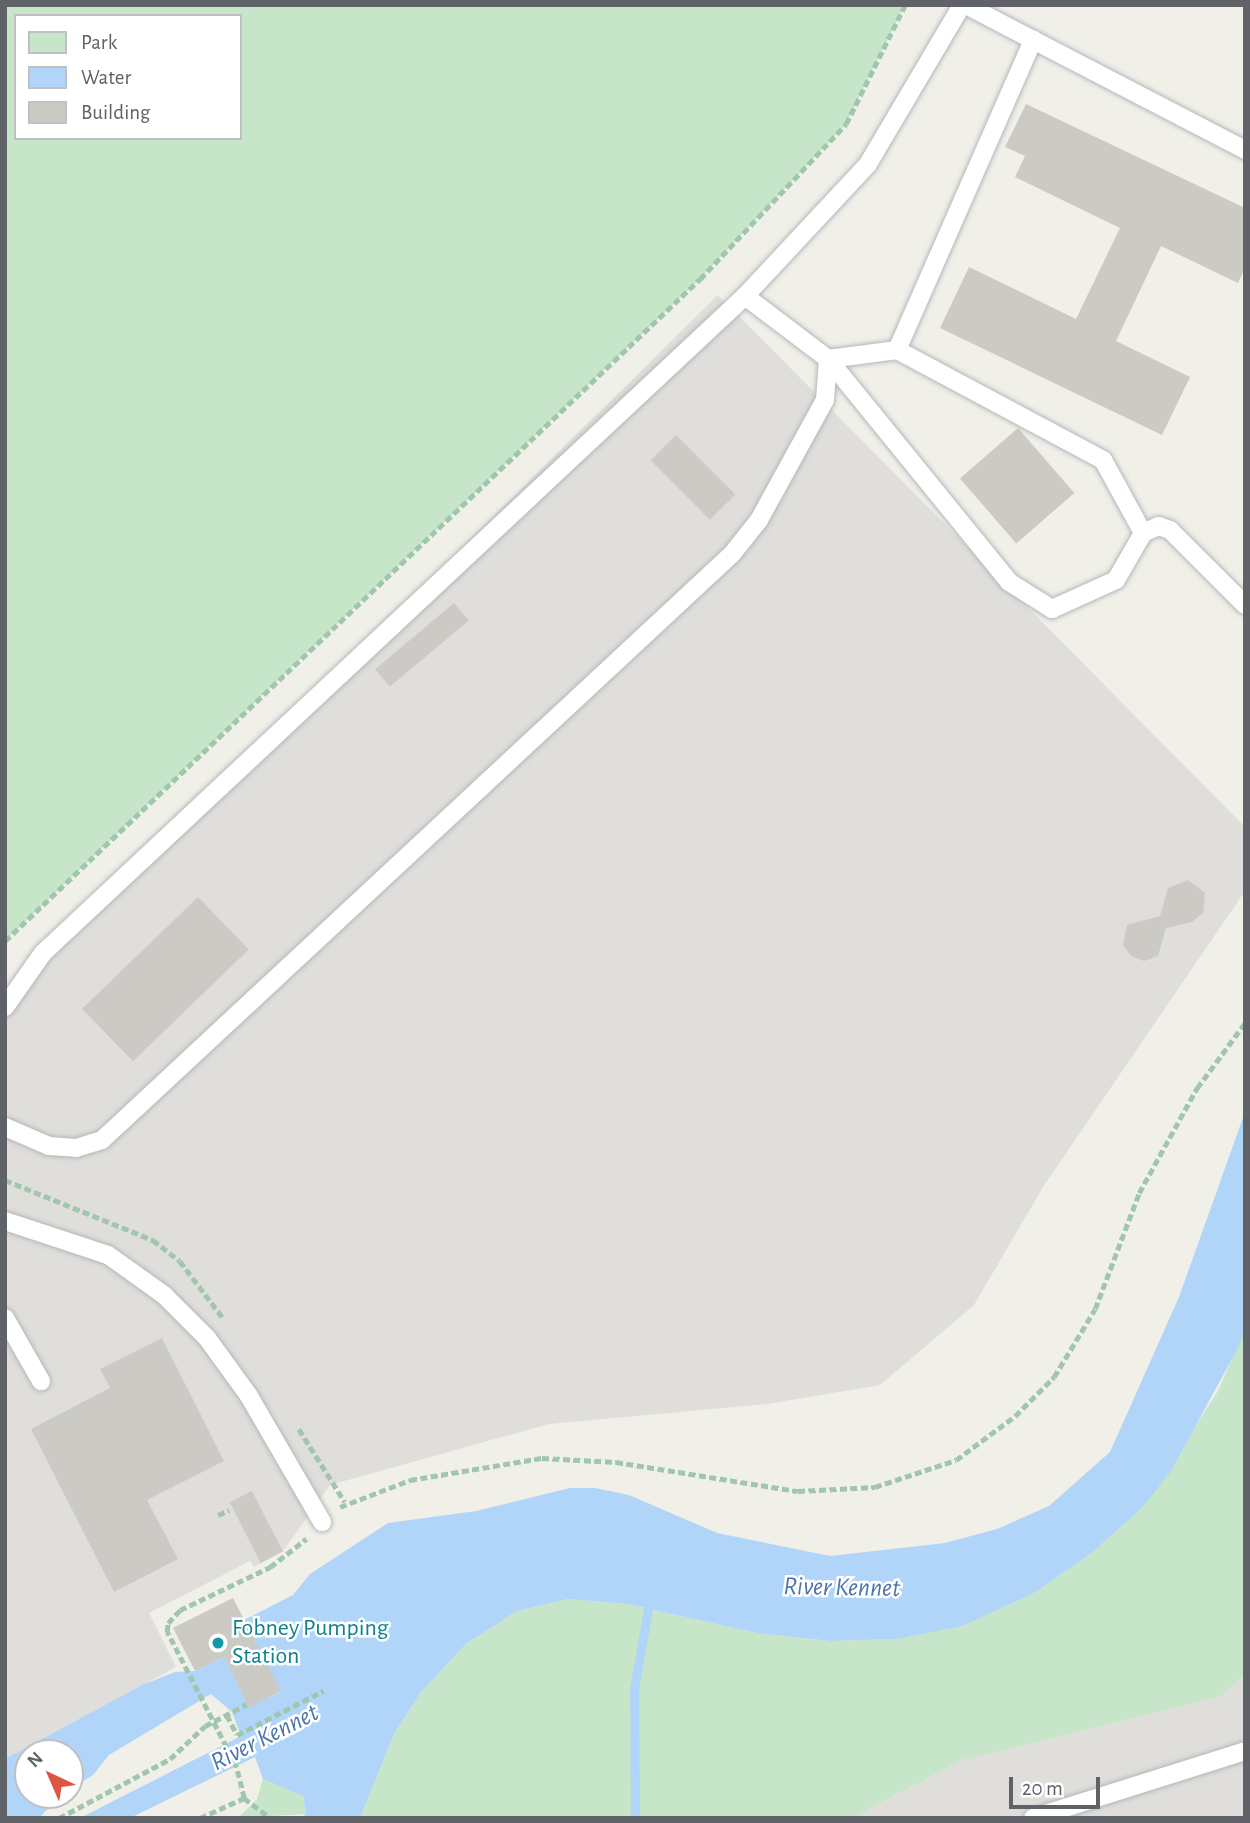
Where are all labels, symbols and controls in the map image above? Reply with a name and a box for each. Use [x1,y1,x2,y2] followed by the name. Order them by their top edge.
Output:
[14,14,242,140] legend
[81,32,117,53] text: Park
[81,67,131,88] text: Water
[81,102,150,123] text: Building
[783,1571,901,1605] water label: River Kennet
[232,1615,389,1671] place label: Fobney Pumping Station
[210,1635,226,1651] marker: Fobney Pumping Station
[206,1698,324,1778] water label: River Kennet
[14,1739,84,1809] north arrow
[24,1749,47,1771] text: N
[1012,1764,1103,1808] scale bar
[1022,1778,1063,1799] text: 20 m

